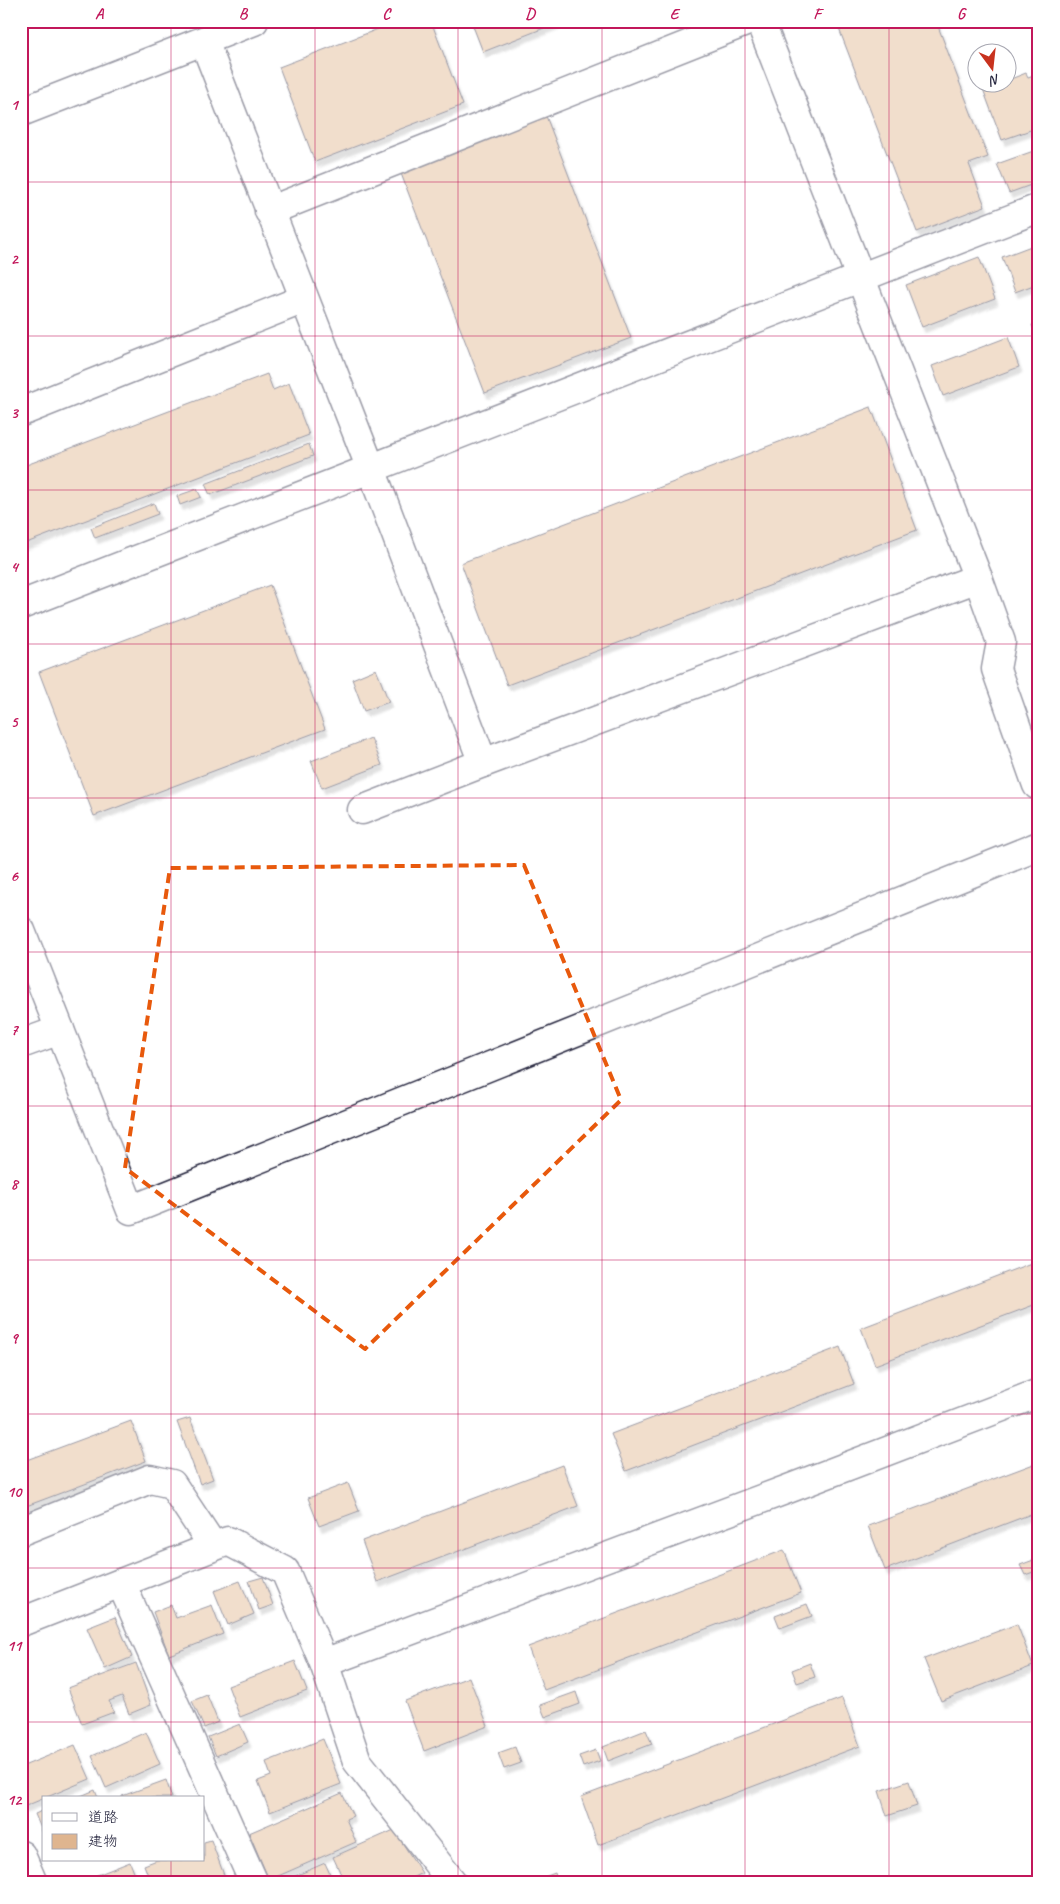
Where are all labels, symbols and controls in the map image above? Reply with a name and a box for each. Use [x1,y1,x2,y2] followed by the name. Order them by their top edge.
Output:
[95,4,105,24] text: A
[239,4,249,24] text: B
[382,4,392,24] text: C
[525,4,536,24] text: D
[670,4,681,24] text: E
[813,4,824,24] text: F
[957,4,967,24] text: G
[968,42,1018,92] north arrow
[987,71,1002,90] text: N
[10,95,19,115] text: 1
[10,249,19,269] text: 2
[10,403,19,423] text: 3
[10,557,19,577] text: 4
[11,712,20,732] text: 5
[10,866,19,886] text: 6
[10,1020,19,1040] text: 7
[10,1174,19,1194] text: 8
[10,1328,19,1348] text: 9
[7,1482,23,1502] text: 10
[7,1636,23,1656] text: 11
[7,1790,23,1810] text: 12
[42,1796,205,1862] legend
[88,1808,118,1827] text: 道路
[88,1832,118,1851] text: 建物

